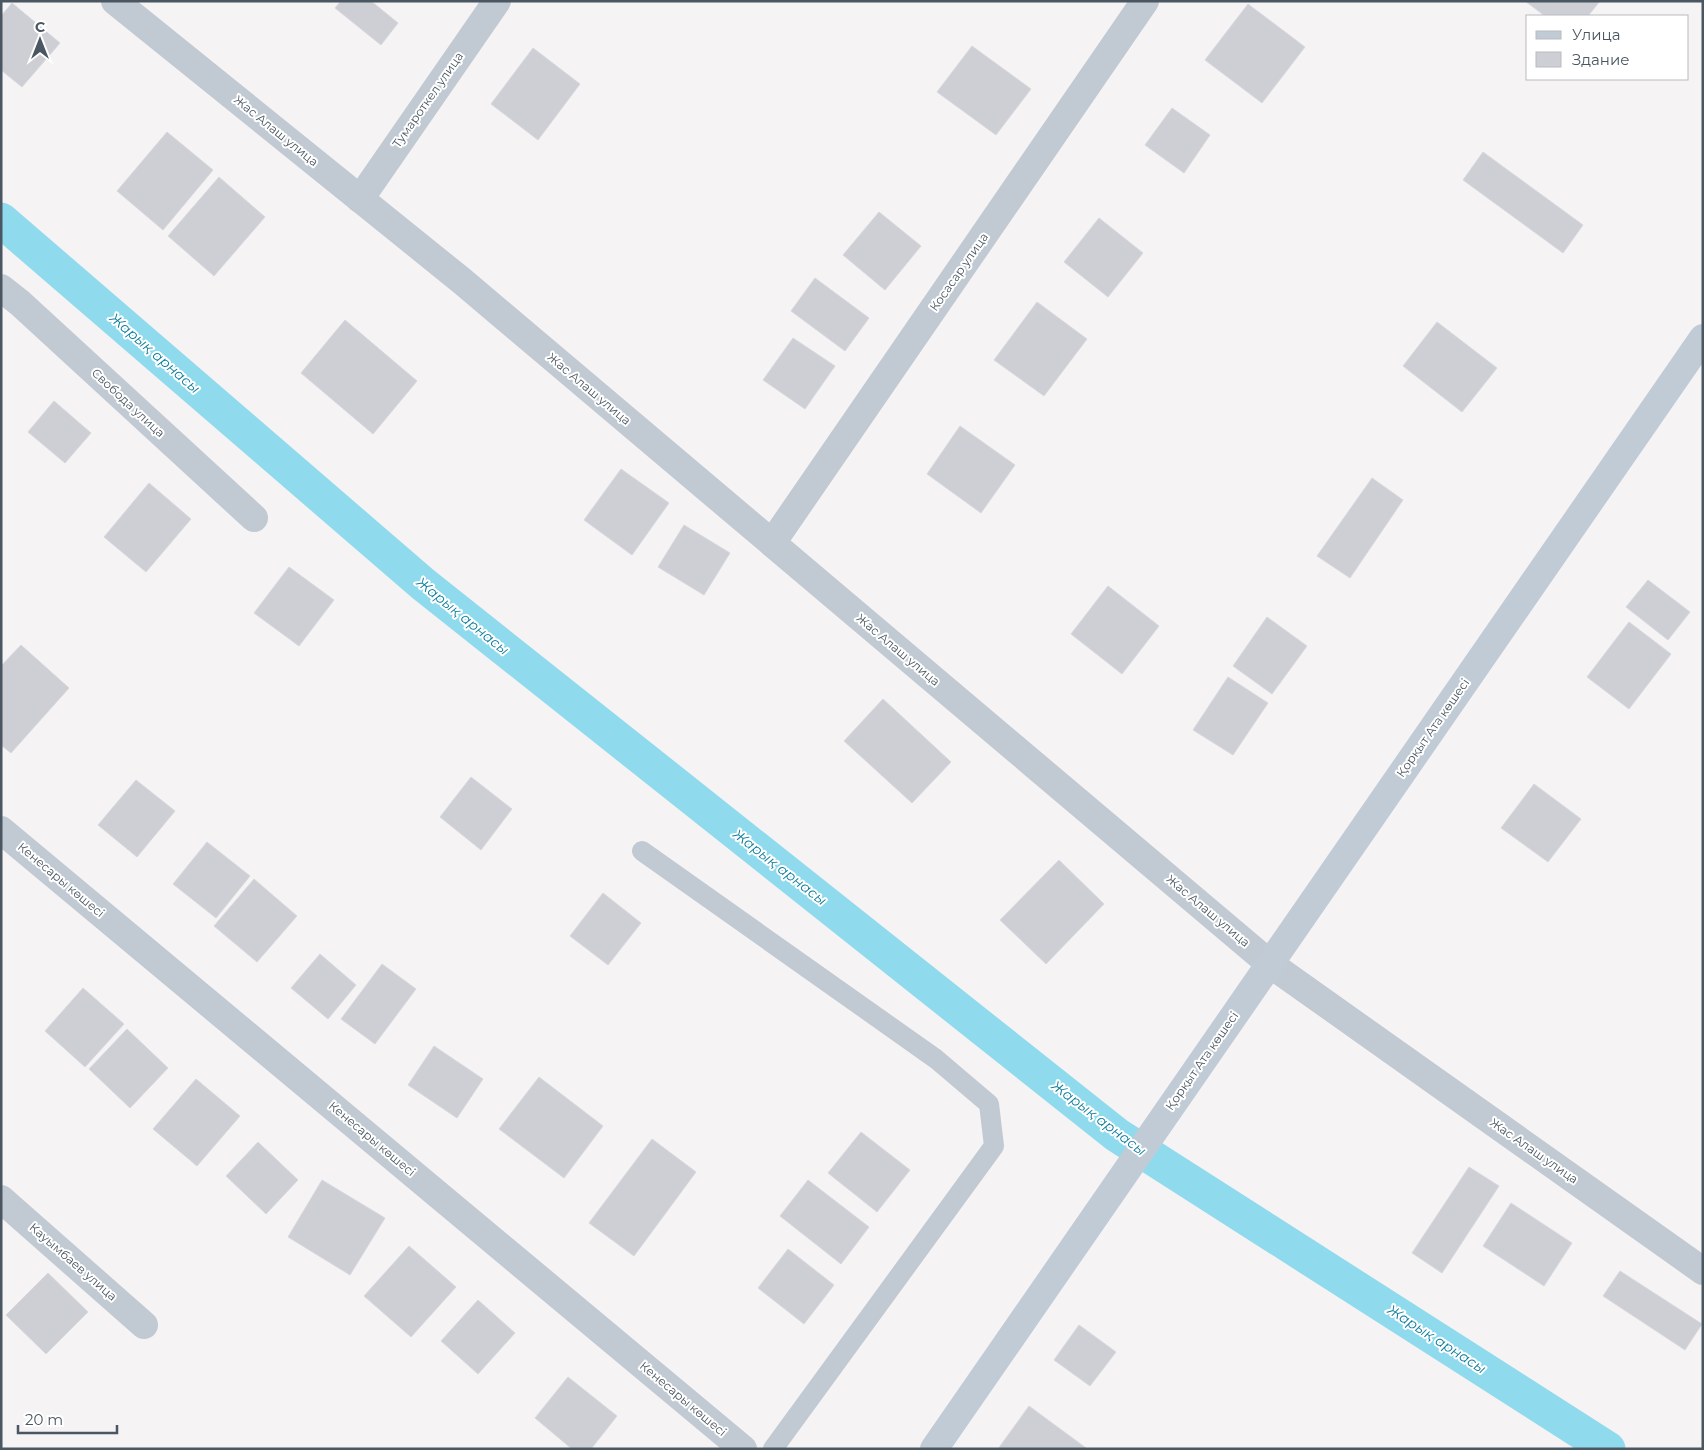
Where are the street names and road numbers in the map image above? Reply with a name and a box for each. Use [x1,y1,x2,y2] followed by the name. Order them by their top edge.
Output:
[389,49,466,150] street label: Тумароткел улица
[231,92,321,169] street label: Жас Алаш улица
[926,230,991,314] street label: Косасар улица
[545,349,634,428] street label: Жас Алаш улица
[89,365,168,440] street label: Свобода улица
[854,610,943,689] street label: Жас Алаш улица
[1393,676,1472,780] street label: Қорқыт Ата көшесі
[15,839,108,920] street label: Кенесары көшесі
[1164,871,1253,950] street label: Жас Алаш улица
[1162,1009,1241,1113] street label: Қорқыт Ата көшесі
[326,1098,419,1179] street label: Кенесары көшесі
[1487,1115,1581,1187] street label: Жас Алаш улица
[27,1220,120,1304] street label: Кауымбаев улица
[637,1358,730,1439] street label: Кенесары көшесі

